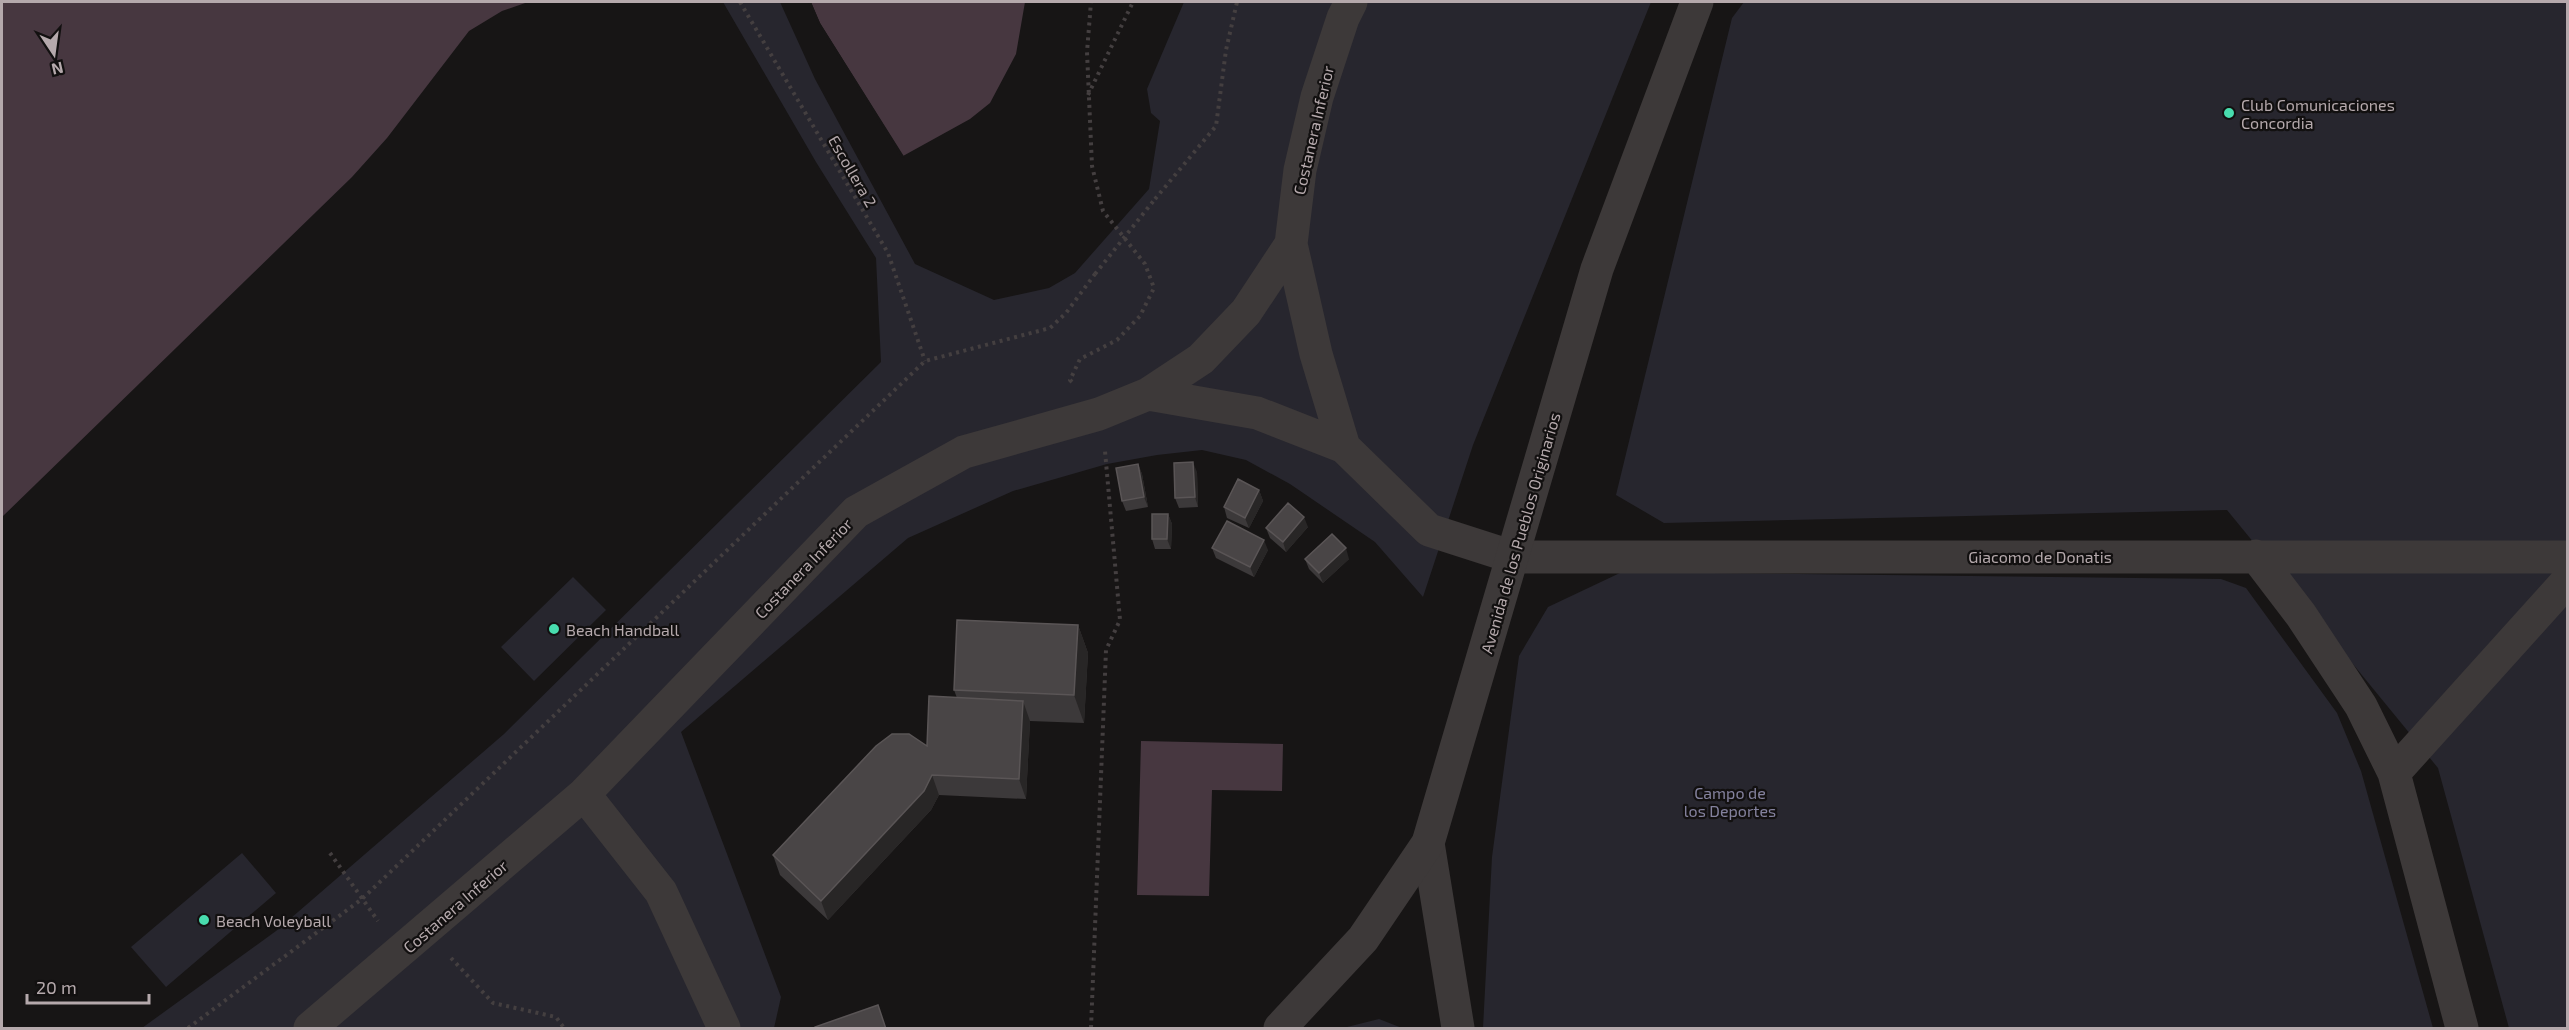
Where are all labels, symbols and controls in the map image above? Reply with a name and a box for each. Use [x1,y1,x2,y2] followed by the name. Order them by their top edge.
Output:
[24,24,84,84] north arrow
[50,59,65,80] text: N
[1289,63,1337,196] street label: Costanera Inferior
[2241,95,2395,132] place label: Club Comunicaciones Concordia
[2222,106,2236,120] marker: Club Comunicaciones Concordia
[825,132,881,210] street label: Escollera 2
[1476,410,1564,656] street label: Avenida de los Pueblos Originarios
[750,514,856,622] street label: Costanera Inferior
[1968,547,2112,566] street label: Giacomo de Donatis
[566,620,680,639] place label: Beach Handball
[547,622,561,636] marker: Beach Handball
[1684,783,1776,820] park label: Campo de los Deportes
[399,855,511,956] street label: Costanera Inferior
[216,911,331,930] place label: Beach Voleyball
[197,913,211,927] marker: Beach Voleyball
[27,967,148,1005] scale bar
[36,976,77,998] text: 20 m

